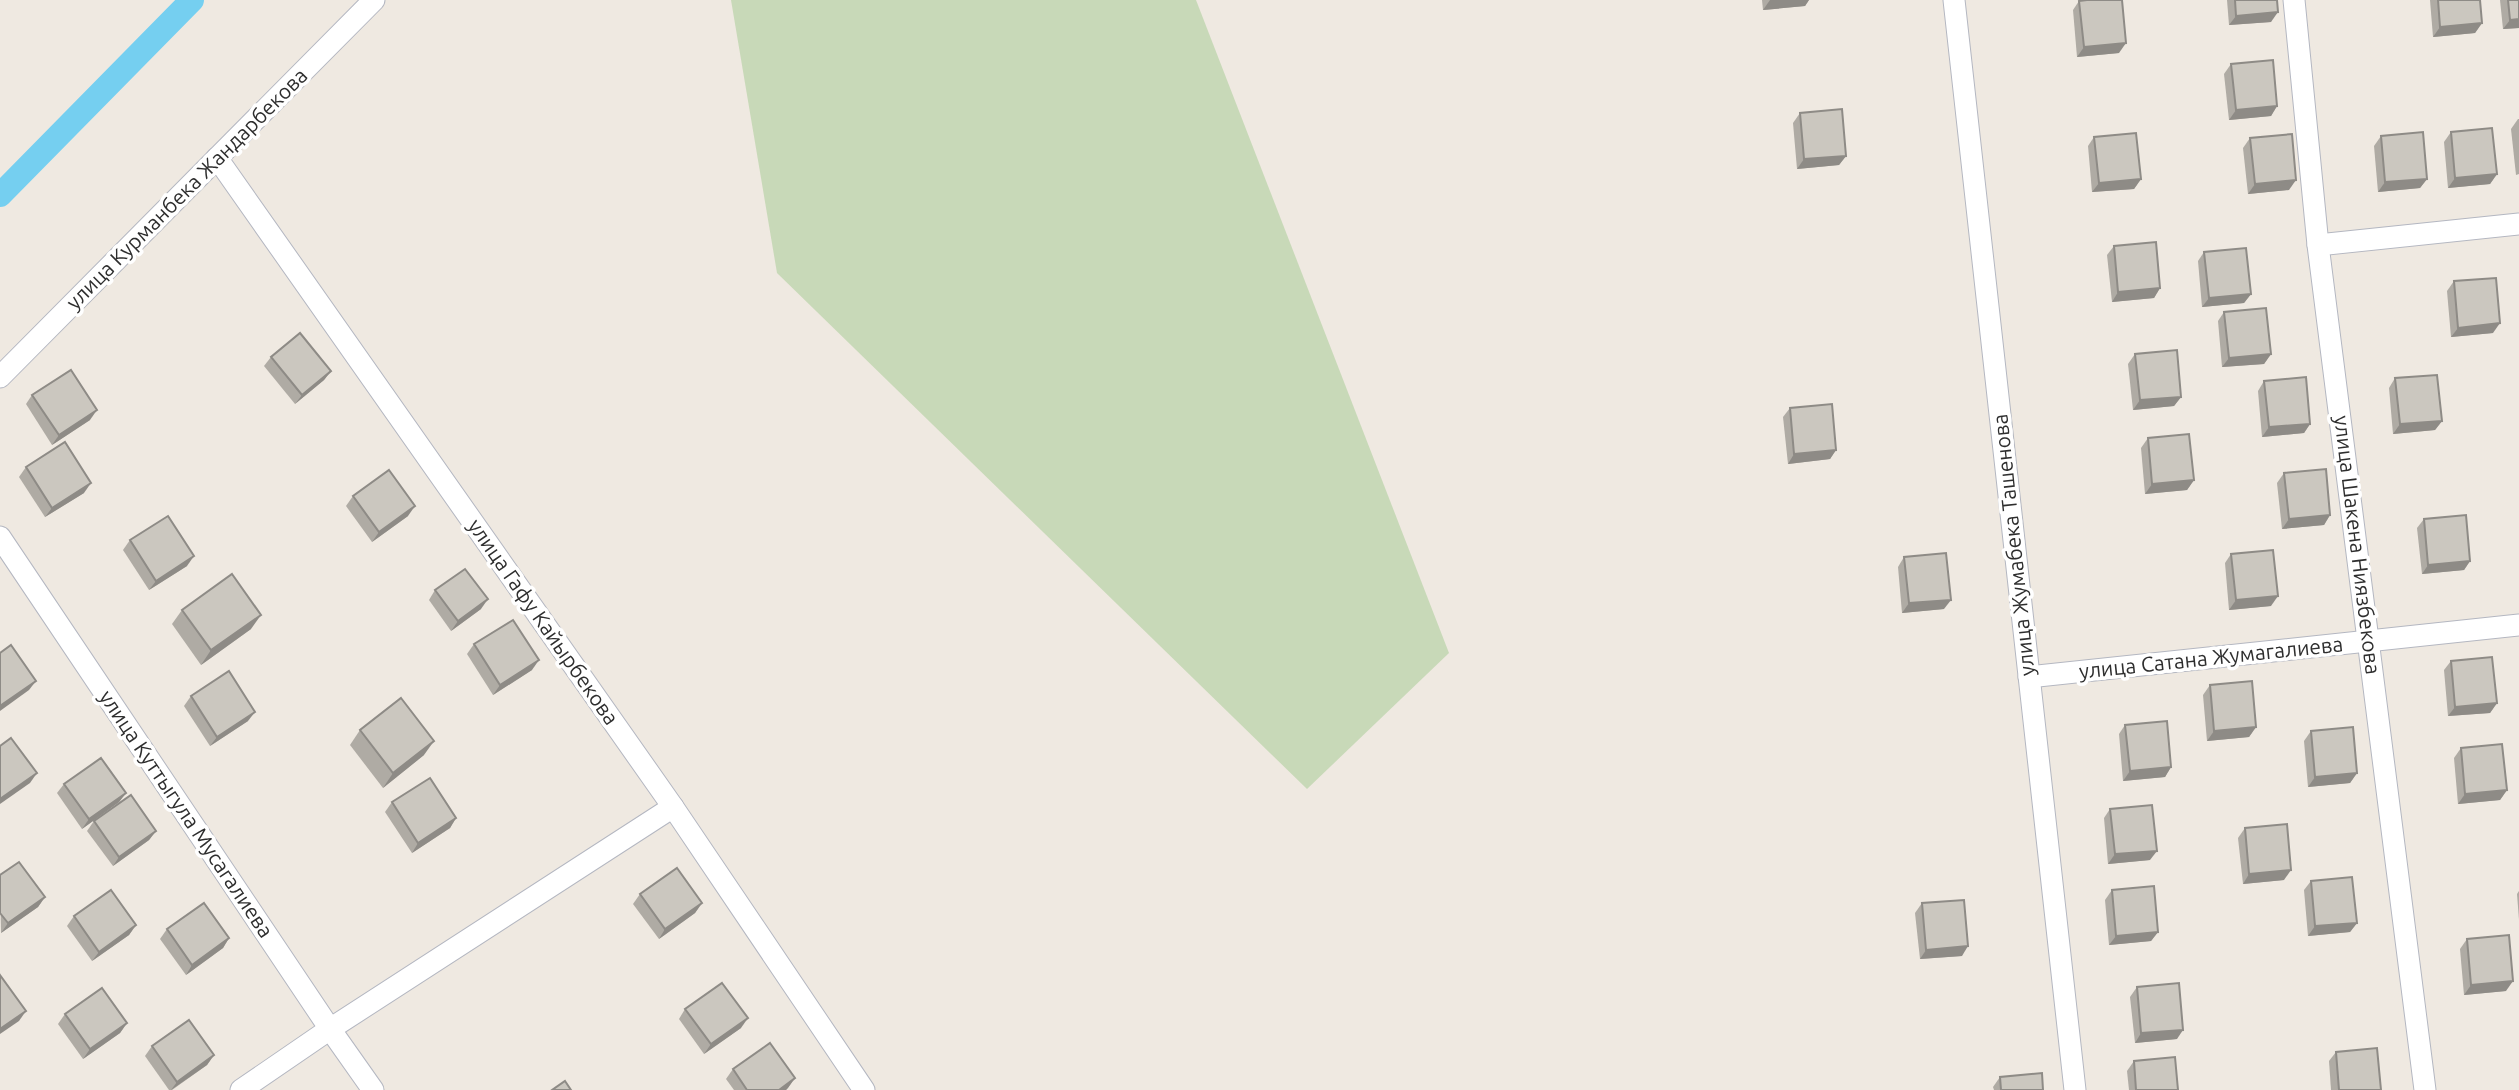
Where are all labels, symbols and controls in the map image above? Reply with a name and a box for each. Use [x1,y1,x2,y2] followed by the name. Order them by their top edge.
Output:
[61,63,312,314] street label: улица Курманбека Жандарбекова
[1987,413,2039,677] street label: улица Жумабека Ташенова
[2330,414,2386,676] street label: улица Шакена Ниязбекова
[464,514,624,729] street label: улица Гафу Кайырбекова
[2078,631,2344,683] street label: улица Сатана Жумагалиева
[95,685,279,942] street label: улица Куттыгула Мусагалиева

